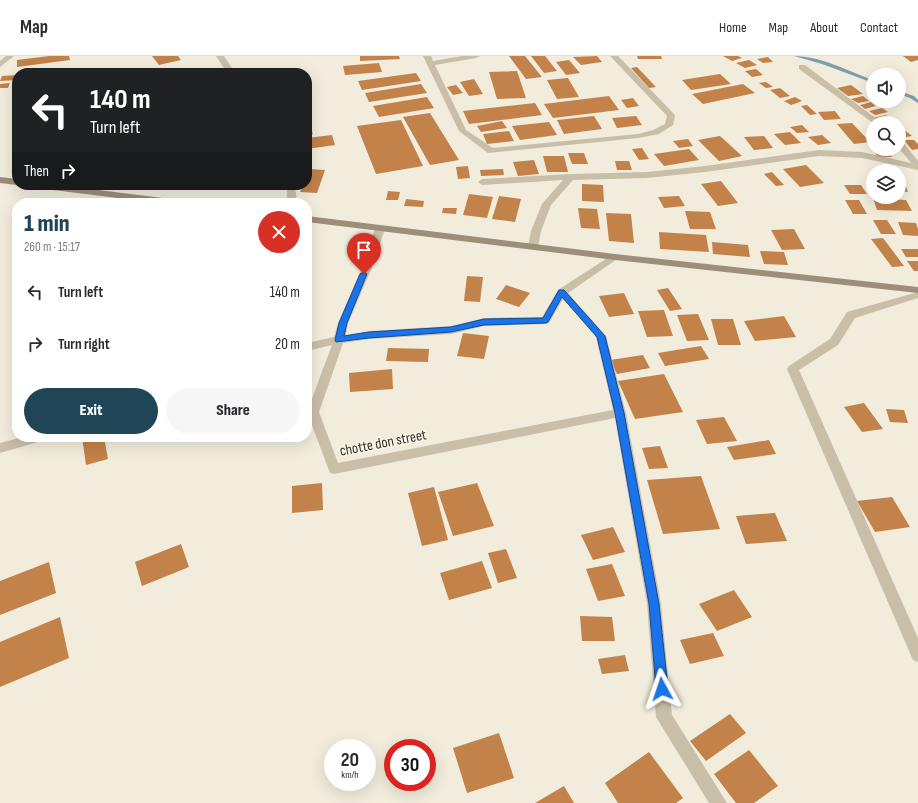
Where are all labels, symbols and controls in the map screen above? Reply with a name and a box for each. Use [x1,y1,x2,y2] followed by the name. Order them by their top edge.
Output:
[20,16,48,39] text: Map
[719,19,747,36] text: Home
[769,19,788,36] text: Map
[810,19,838,36] text: About
[860,19,898,36] text: Contact
[866,68,906,204] map controls
[866,68,906,108] button: sound
[90,83,151,116] text: 140 m
[24,84,76,136] icon: left
[866,116,906,156] button: search
[90,117,141,138] text: Turn left
[57,160,79,182] icon: right
[24,162,49,181] text: Then
[866,164,906,204] button: layers
[24,209,70,238] text: 1 min
[258,211,300,253] button: close
[347,233,381,274] pin
[24,239,80,255] text: 260 m · 15:17
[353,239,375,261] icon: arrive
[24,281,46,303] icon: left
[58,283,103,302] text: Turn left
[270,283,300,302] text: 140 m
[24,333,46,355] icon: right
[58,335,110,354] text: Turn right
[275,335,300,354] text: 20 m
[24,388,158,434] button: Exit
[166,388,300,434] button: Share
[338,425,428,461] street label: chotte don street
[641,668,683,710] position arrow
[384,739,436,791] speed limit sign: 30
[341,748,359,772] text: 20
[341,769,359,781] text: km/h

